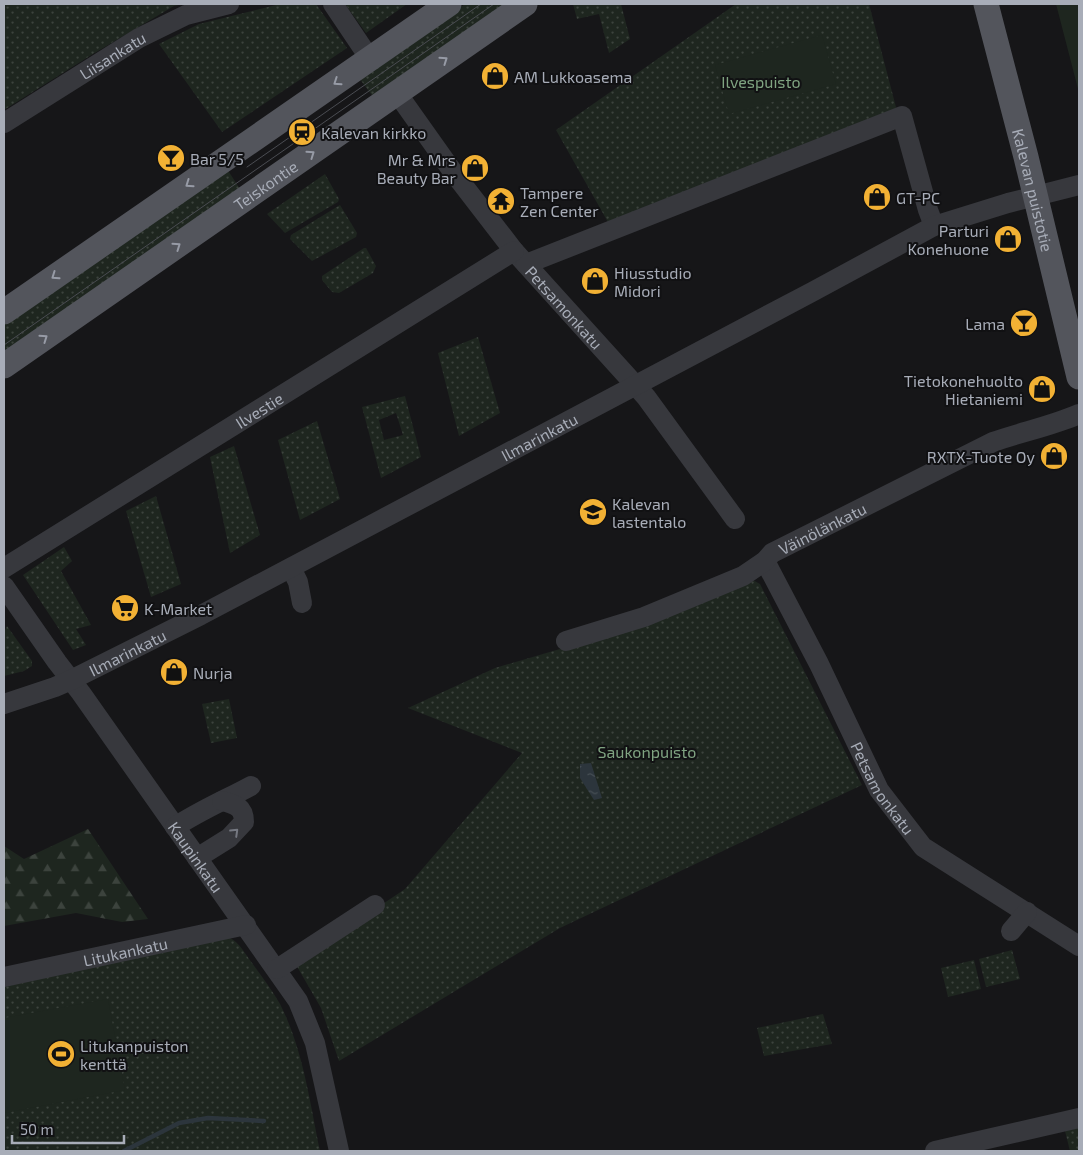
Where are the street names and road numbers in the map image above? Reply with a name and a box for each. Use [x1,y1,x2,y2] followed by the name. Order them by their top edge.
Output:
[76,27,148,83] street label: Liisankatu
[1009,126,1058,253] street label: Kalevan puistotie
[230,156,301,213] street label: Teiskontie
[522,261,607,352] street label: Petsamonkatu
[232,388,286,432] street label: Ilvestie
[498,408,581,464] street label: Ilmarinkatu
[775,498,869,558] street label: Väinölänkatu
[85,625,169,679] street label: Ilmarinkatu
[848,738,919,838] street label: Petsamonkatu
[165,818,228,896] street label: Kaupinkatu
[81,933,169,969] street label: Litukankatu

